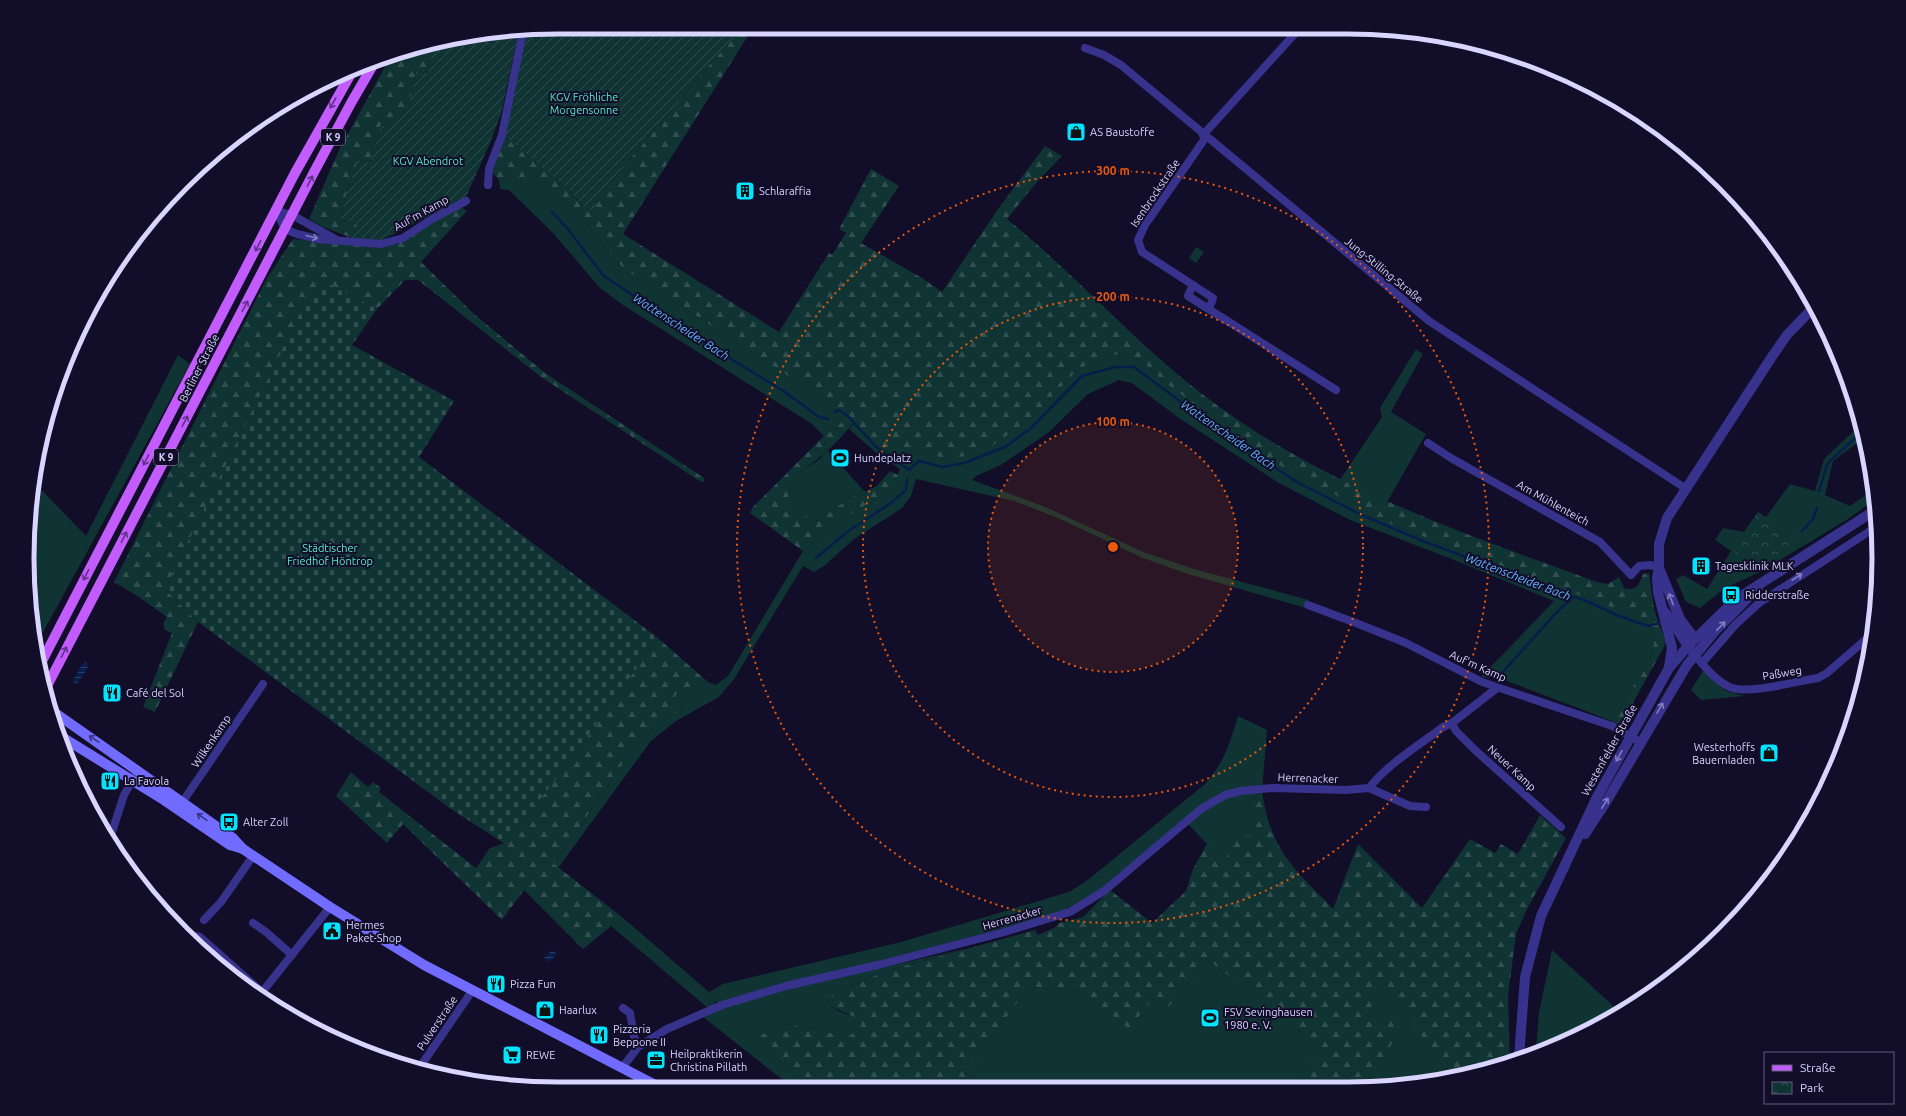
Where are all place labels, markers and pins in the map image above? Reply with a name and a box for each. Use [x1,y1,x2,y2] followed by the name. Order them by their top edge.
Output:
[1065,121,1087,143] shop icon: AS Baustoffe
[1090,126,1154,138] place label: AS Baustoffe
[734,180,756,202] building icon: Schlaraffia
[759,185,811,197] place label: Schlaraffia
[829,447,851,469] sports icon: Hundeplatz
[854,452,911,464] place label: Hundeplatz
[1106,540,1120,554] centre of rings
[1690,555,1712,577] building icon: Tagesklinik MLK
[1715,560,1794,572] place label: Tagesklinik MLK
[1720,584,1742,606] bus stop icon: Ridderstraße
[1745,589,1809,601] place label: Ridderstraße
[101,682,123,704] restaurant icon: Café del Sol
[126,687,184,699] place label: Café del Sol
[1692,741,1755,766] place label: Westerhoffs Bauernladen
[1758,742,1780,764] shop icon: Westerhoffs Bauernladen
[99,770,121,792] restaurant icon: La Favola
[124,775,169,787] place label: La Favola
[218,811,240,833] bus stop icon: Alter Zoll
[243,816,289,828] place label: Alter Zoll
[346,919,402,944] place label: Hermes Paket-Shop
[321,920,343,942] public building icon: Hermes Paket-Shop
[485,973,507,995] restaurant icon: Pizza Fun
[510,978,556,990] place label: Pizza Fun
[534,999,556,1021] shop icon: Haarlux
[559,1004,597,1016] place label: Haarlux
[1224,1006,1313,1031] place label: FSV Sevinghausen 1980 e. V.
[1199,1007,1221,1029] sports icon: FSV Sevinghausen 1980 e. V.
[613,1023,666,1048] place label: Pizzeria Beppone II
[588,1024,610,1046] restaurant icon: Pizzeria Beppone II
[501,1044,523,1066] supermarket icon: REWE
[670,1048,747,1073] place label: Heilpraktikerin Christina Pillath
[526,1049,555,1061] place label: REWE
[645,1049,667,1071] office icon: Heilpraktikerin Christina Pillath

